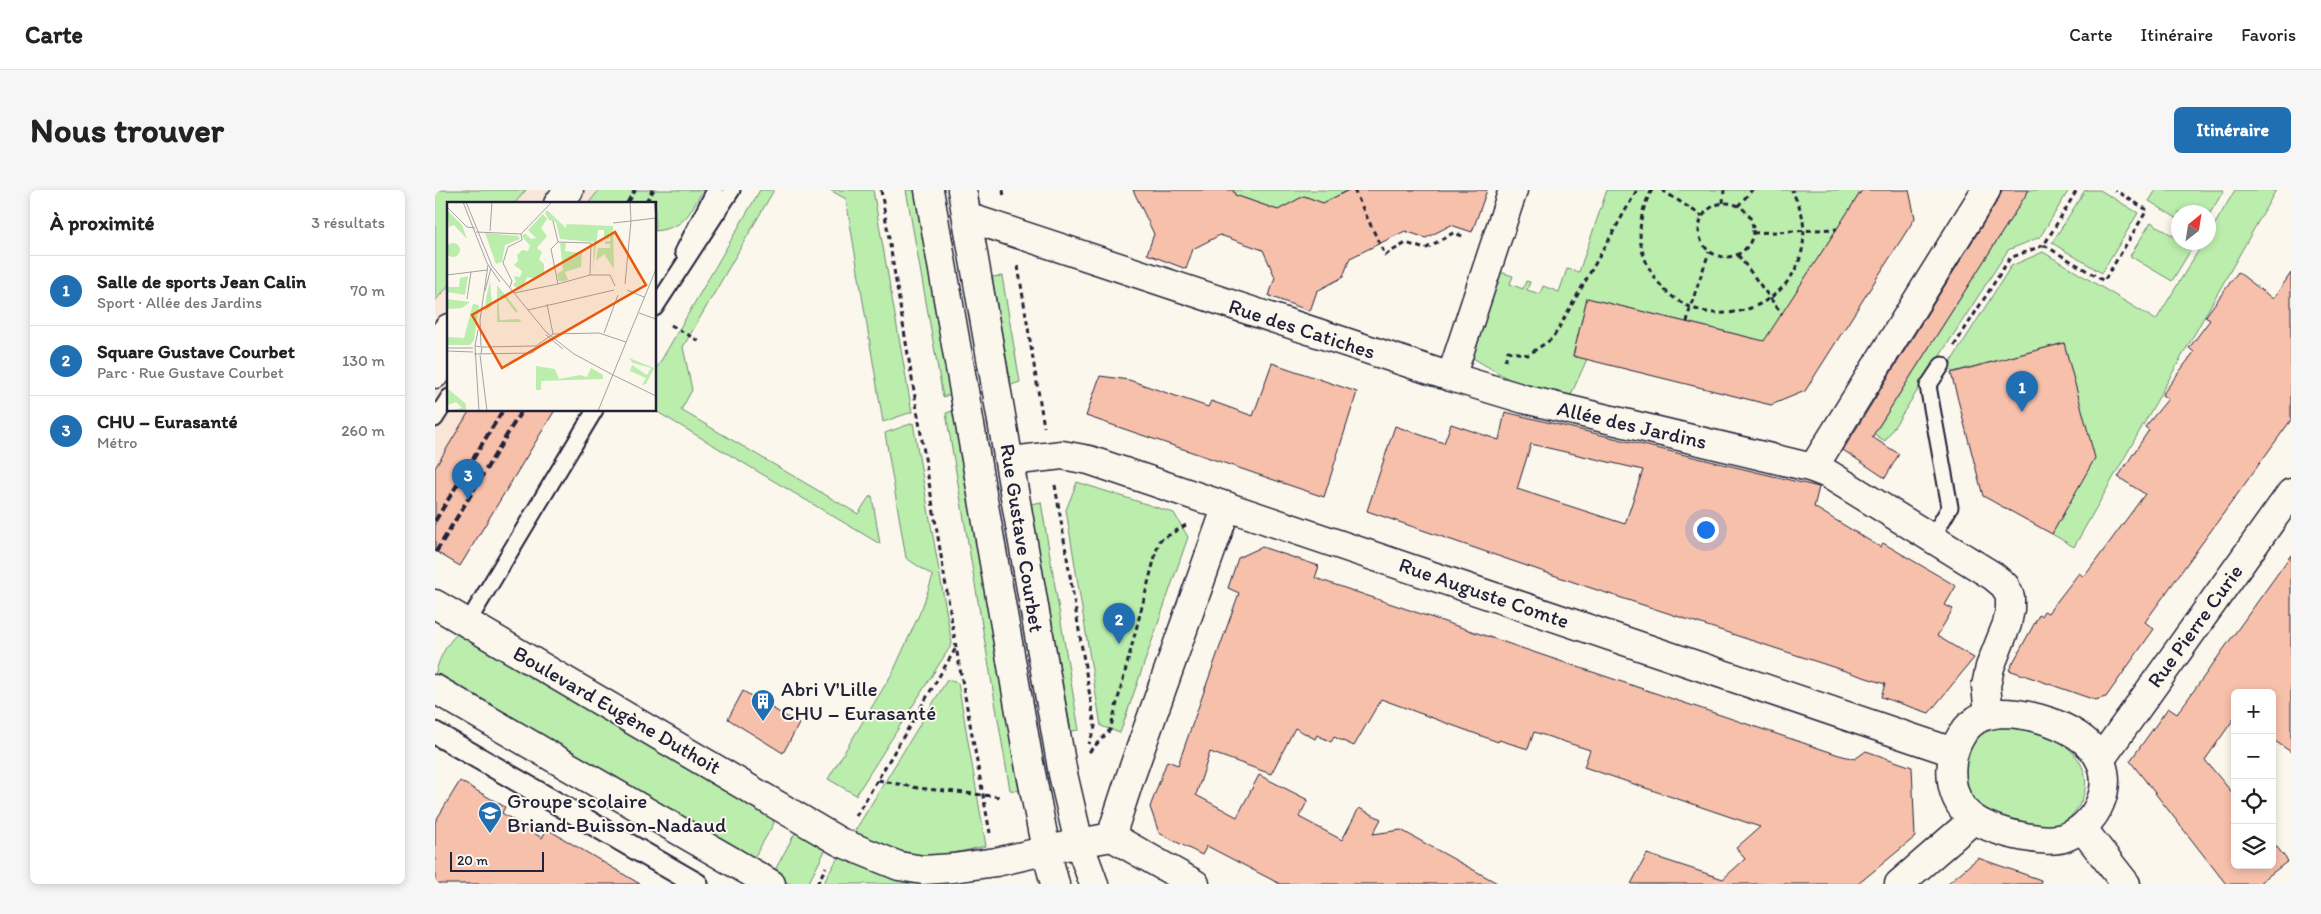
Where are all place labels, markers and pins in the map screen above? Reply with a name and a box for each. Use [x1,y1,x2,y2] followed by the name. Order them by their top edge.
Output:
[2006,371,2038,412] pin: 1
[452,459,484,500] pin: 3
[1103,603,1135,644] pin: 2
[781,676,936,725] place label: Abri V'Lille CHU – Eurasanté
[750,688,776,722] building icon: Abri V'Lille CHU – Eurasanté
[507,788,726,837] place label: Groupe scolaire Briand-Buisson-Nadaud
[477,800,503,834] school or university icon: Groupe scolaire Briand-Buisson-Nadaud

